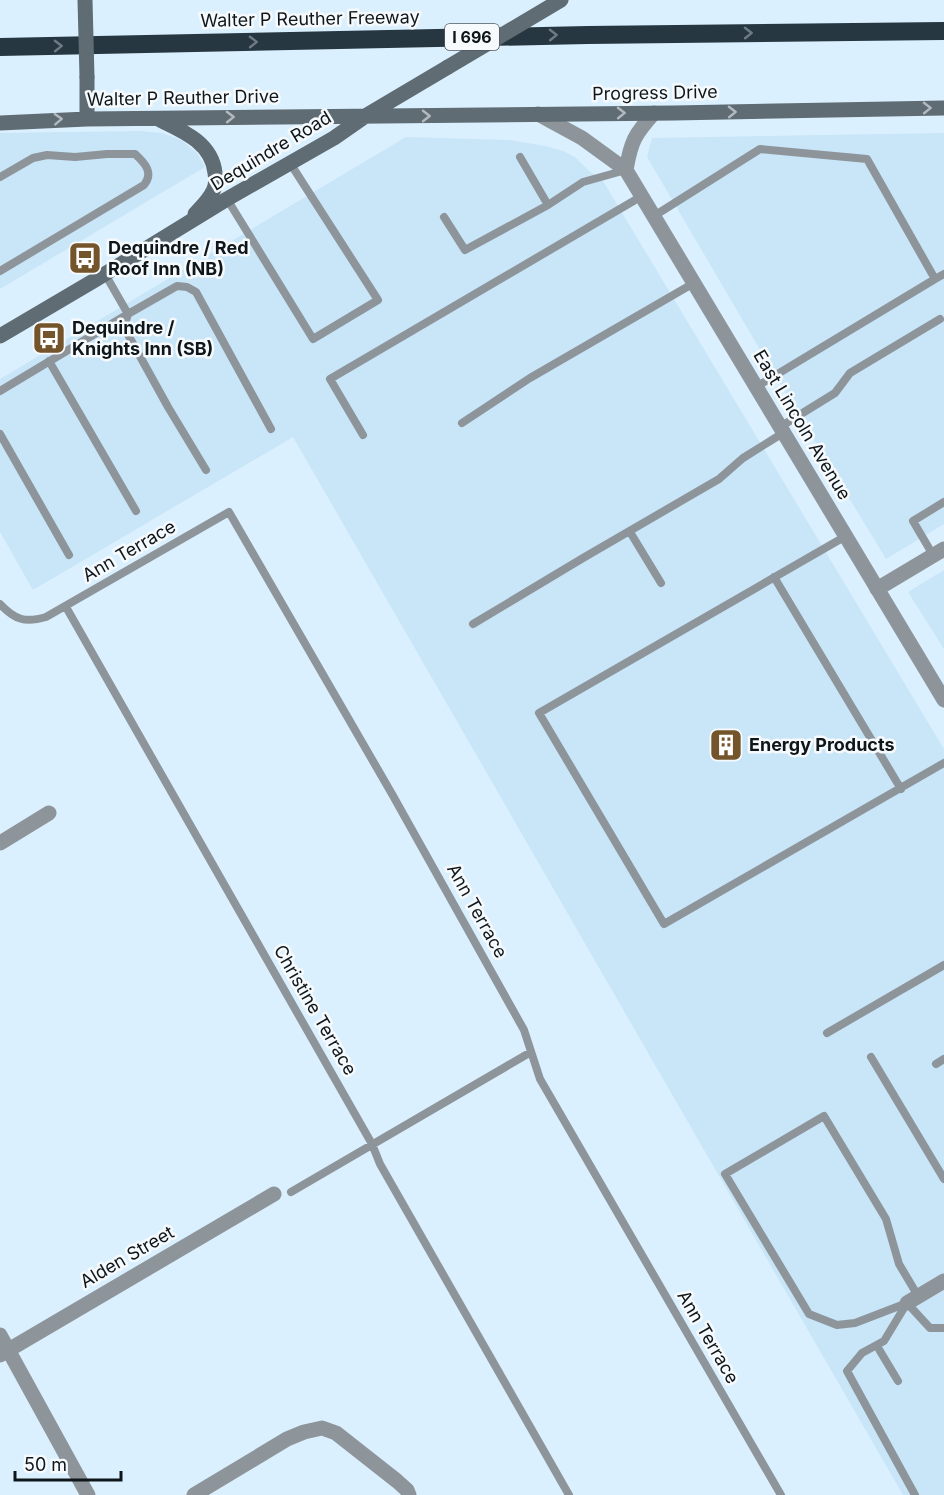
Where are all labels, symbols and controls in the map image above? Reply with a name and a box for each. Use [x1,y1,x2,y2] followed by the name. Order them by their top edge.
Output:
[200,6,420,31] street label: Walter P Reuther Freeway
[445,24,499,50] road number: I 696
[744,27,753,39] one-way arrow
[549,29,558,42] one-way arrow
[249,35,258,48] one-way arrow
[54,39,63,52] one-way arrow
[592,81,718,104] street label: Progress Drive
[87,85,279,110] street label: Walter P Reuther Drive
[923,102,932,114] one-way arrow
[207,106,335,195] street label: Dequindre Road
[728,106,737,118] one-way arrow
[616,107,625,119] one-way arrow
[421,110,430,122] one-way arrow
[226,111,235,123] one-way arrow
[54,113,63,126] one-way arrow
[108,237,249,279] place label: Dequindre / Red Roof Inn (NB)
[67,240,103,276] bus stop icon: Dequindre / Red Roof Inn (NB)
[72,317,213,359] place label: Dequindre / Knights Inn (SB)
[31,320,67,356] bus stop icon: Dequindre / Knights Inn (SB)
[749,346,855,503] street label: East Lincoln Avenue
[78,515,179,586] street label: Ann Terrace
[708,727,744,763] building icon: Energy Products
[749,734,895,755] place label: Energy Products
[443,860,512,961] street label: Ann Terrace
[270,941,361,1078] street label: Christine Terrace
[76,1221,177,1292] street label: Alden Street
[673,1286,744,1387] street label: Ann Terrace
[15,1444,122,1482] scale bar
[24,1454,67,1475] text: 50 m

